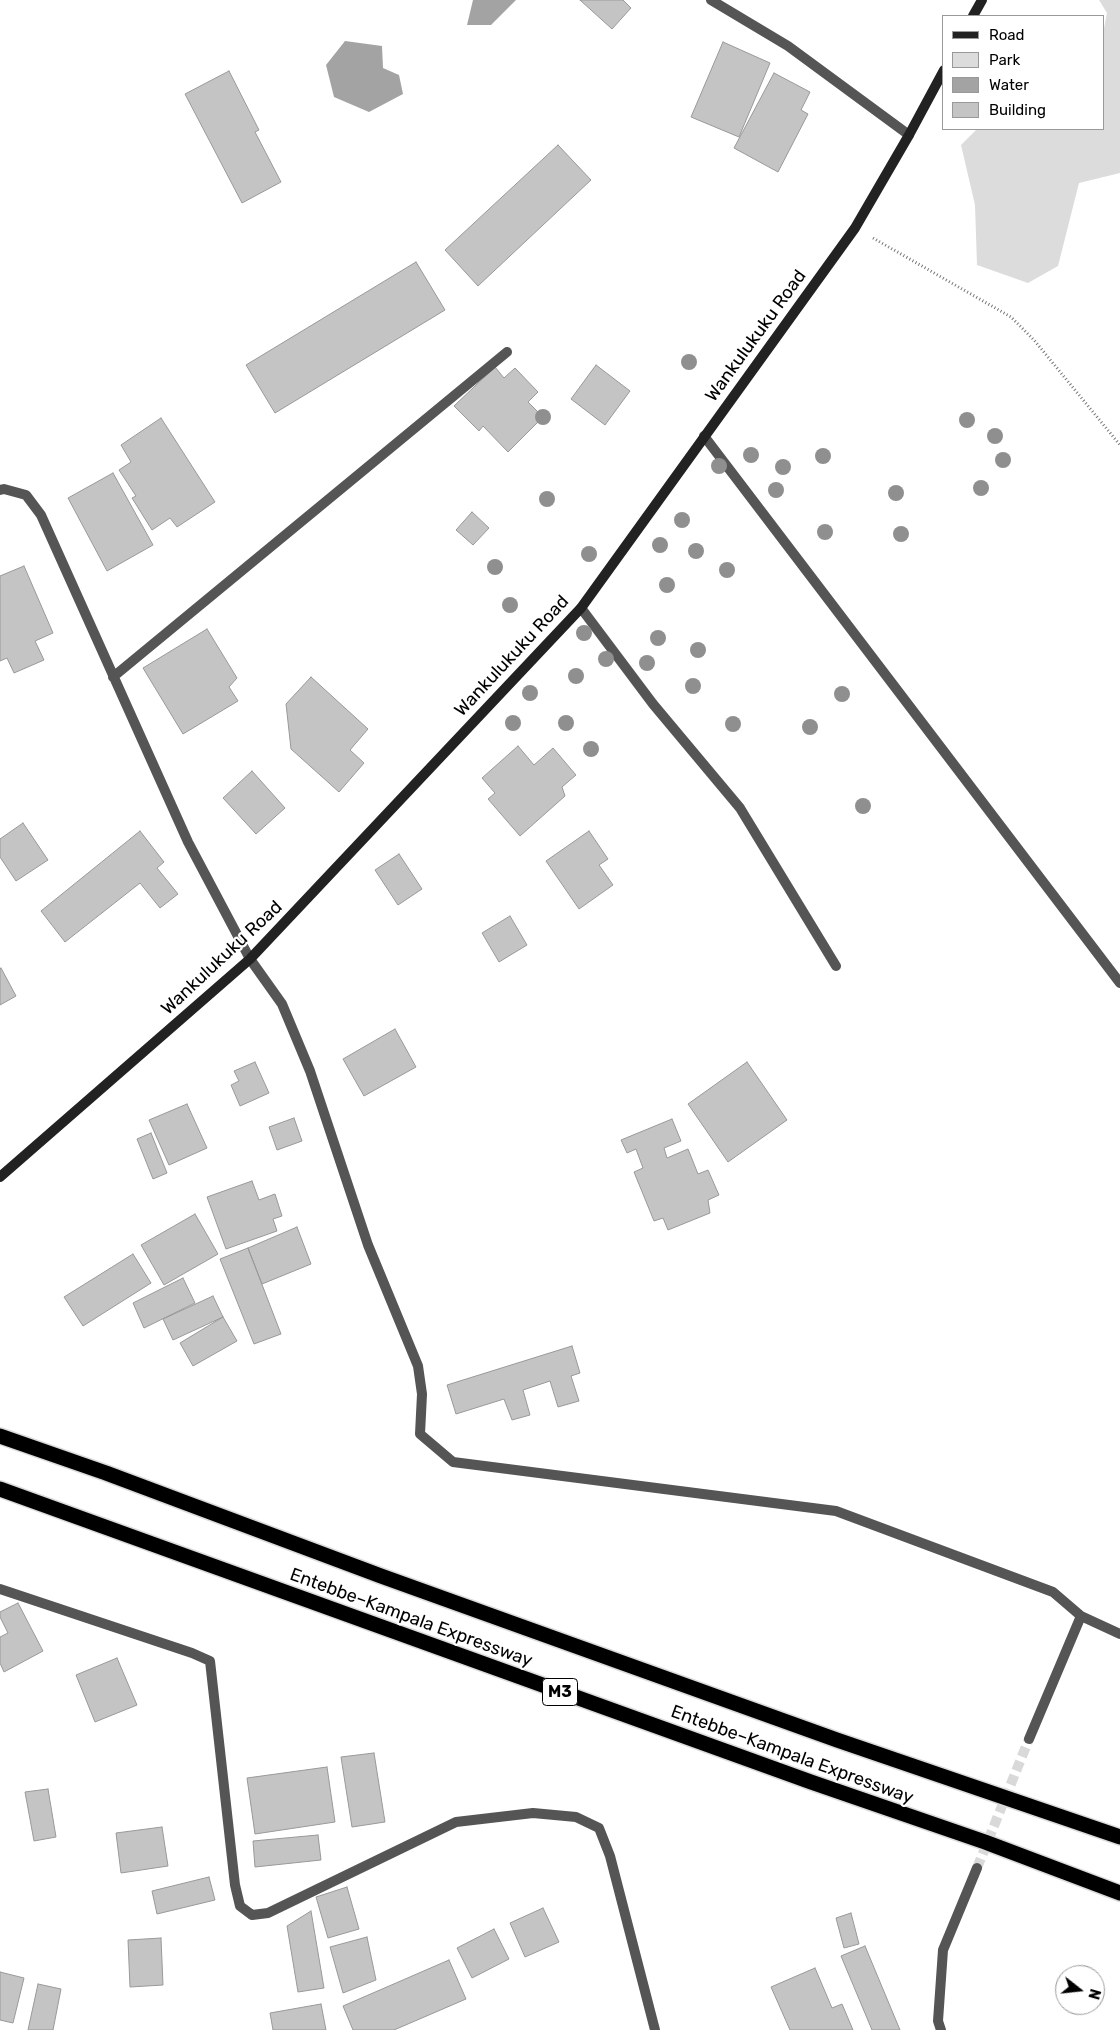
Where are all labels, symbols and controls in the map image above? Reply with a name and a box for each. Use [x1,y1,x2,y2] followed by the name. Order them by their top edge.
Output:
[942,15,1105,130] legend
[989,26,1025,44] text: Road
[989,51,1020,69] text: Park
[989,76,1029,94] text: Water
[989,101,1046,119] text: Building
[701,266,811,406] street label: Wankulukuku Road
[450,591,574,721] street label: Wankulukuku Road
[157,896,287,1020] street label: Wankulukuku Road
[287,1564,535,1672] street label: Entebbe–Kampala Expressway
[542,1678,578,1705] road number: M3
[668,1701,916,1809] street label: Entebbe–Kampala Expressway
[1055,1965,1105,2015] north arrow
[1084,1987,1104,2001] text: N

